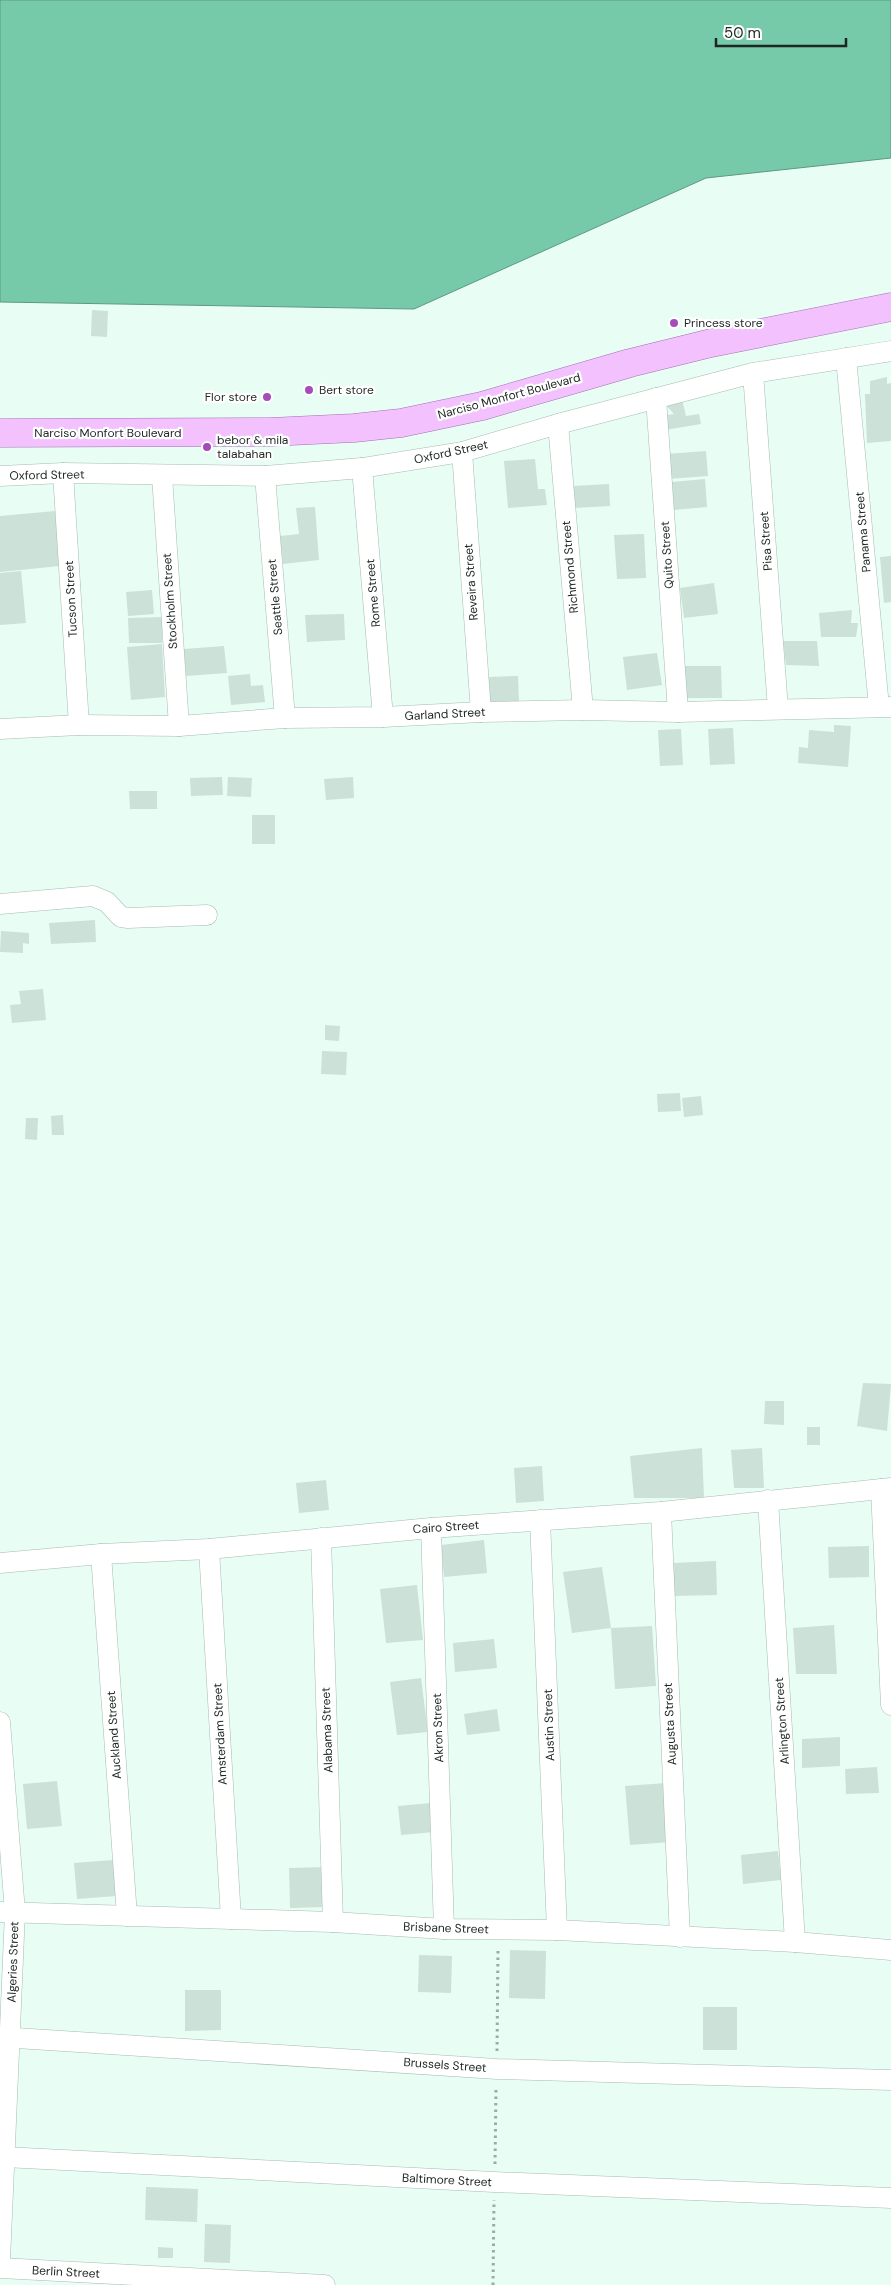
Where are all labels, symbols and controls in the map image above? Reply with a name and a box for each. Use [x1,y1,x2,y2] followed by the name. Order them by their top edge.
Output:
[716,15,846,47] scale bar
[724,23,761,43] text: 50 m
[684,315,763,331] place label: Princess store
[668,317,680,329] marker: Princess store
[436,369,582,423] street label: Narciso Monfort Boulevard
[319,382,374,398] place label: Bert store
[303,384,315,396] marker: Bert store
[205,389,257,405] place label: Flor store
[261,391,273,403] marker: Flor store
[34,425,182,441] street label: Narciso Monfort Boulevard
[217,432,288,462] place label: bebor & mila talabahan
[413,436,490,468] street label: Oxford Street
[201,441,213,453] marker: bebor & mila talabahan
[9,466,85,484] street label: Oxford Street
[851,491,875,573] street label: Panama Street
[756,510,776,571] street label: Pisa Street
[558,520,582,614] street label: Richmond Street
[657,520,677,589] street label: Quito Street
[460,543,482,621] street label: Reveira Street
[159,552,181,649] street label: Stockholm Street
[264,558,286,636] street label: Seattle Street
[362,558,384,628] street label: Rome Street
[61,560,81,638] street label: Tucson Street
[404,704,486,724] street label: Garland Street
[412,1517,480,1537] street label: Cairo Street
[771,1677,793,1765] street label: Arlington Street
[209,1682,231,1785] street label: Amsterdam Street
[660,1682,680,1766] street label: Augusta Street
[318,1687,336,1773] street label: Alabama Street
[540,1688,558,1761] street label: Austin Street
[103,1690,125,1780] street label: Auckland Street
[429,1693,447,1763] street label: Akron Street
[403,1919,489,1937] street label: Brisbane Street
[4,1921,22,2003] street label: Algeries Street
[403,2054,487,2076] street label: Brussels Street
[402,2170,493,2190] street label: Baltimore Street
[32,2262,101,2282] street label: Berlin Street

